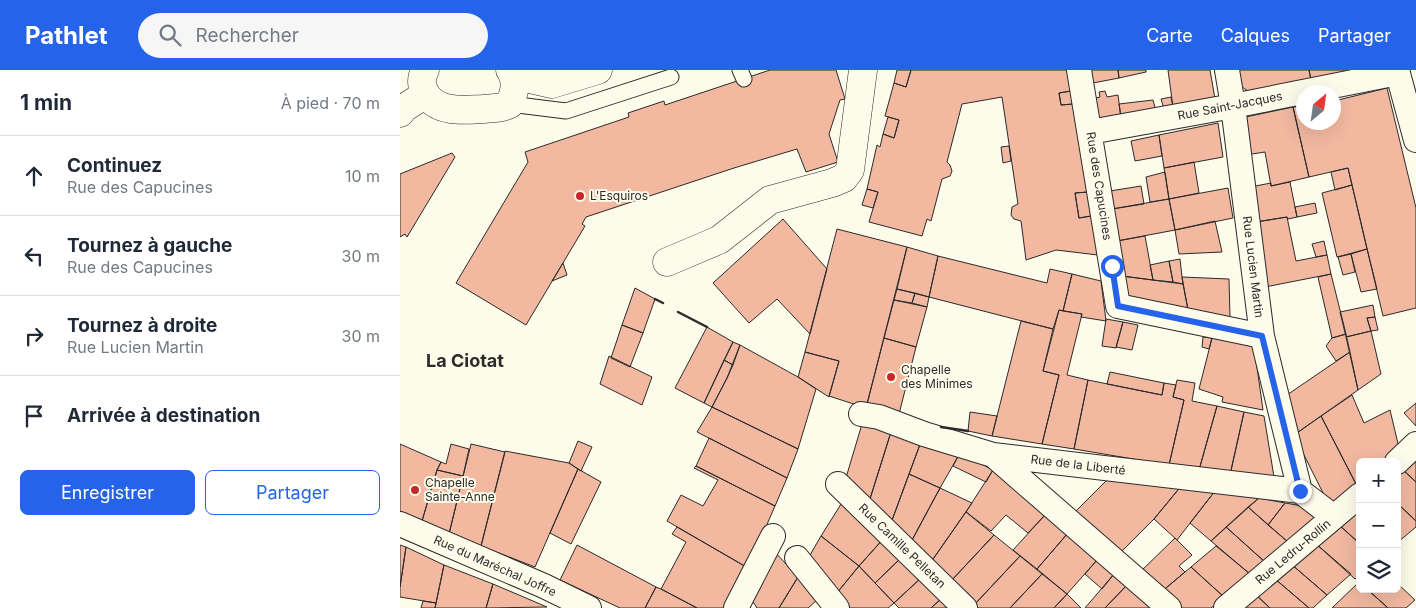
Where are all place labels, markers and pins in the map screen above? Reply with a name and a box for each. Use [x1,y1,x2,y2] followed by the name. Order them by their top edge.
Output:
[590,188,648,203] place label: L'Esquiros
[574,190,586,202] marker: L'Esquiros
[901,362,973,391] place label: Chapelle des Minimes
[885,371,897,383] marker: Chapelle des Minimes
[425,475,495,504] place label: Chapelle Sainte-Anne
[409,484,421,496] marker: Chapelle Sainte-Anne

